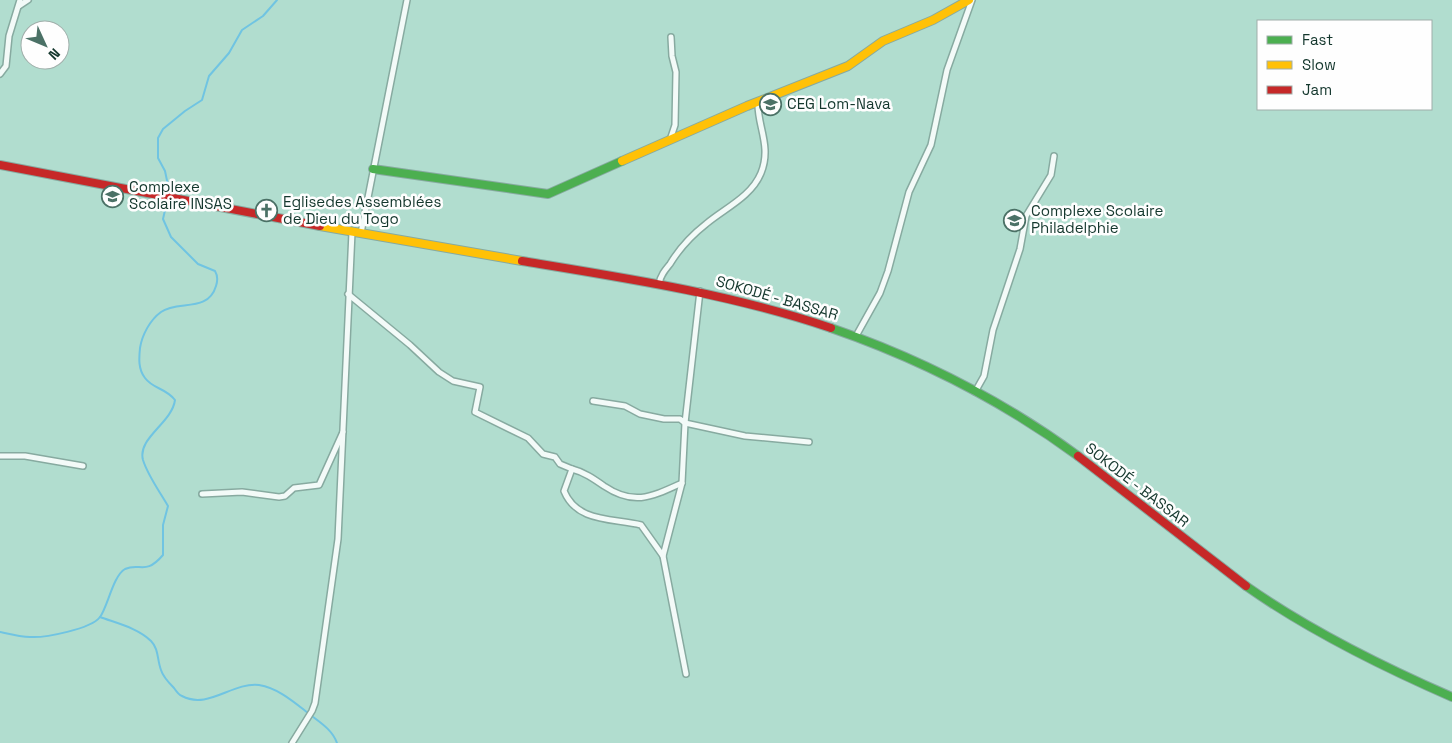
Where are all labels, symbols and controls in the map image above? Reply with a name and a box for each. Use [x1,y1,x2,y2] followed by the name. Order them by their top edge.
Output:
[20,20,70,70] north arrow
[1257,20,1432,110] legend
[1302,30,1333,49] text: Fast
[45,44,64,64] text: N
[1302,55,1336,74] text: Slow
[1302,80,1332,99] text: Jam
[759,92,783,116] school or university icon: CEG Lom-Nava
[787,94,891,113] place label: CEG Lom-Nava
[129,177,232,213] place label: Complexe Scolaire INSAS
[101,184,125,208] school or university icon: Complexe Scolaire INSAS
[283,192,441,228] place label: Eglisedes Assemblées de Dieu du Togo
[255,199,279,223] church icon: Eglisedes Assemblées de Dieu du Togo
[1031,201,1163,237] place label: Complexe Scolaire Philadelphie
[1003,208,1027,232] school or university icon: Complexe Scolaire Philadelphie
[714,271,840,324] street label: SOKODÉ - BASSAR
[1082,438,1193,531] street label: SOKODÉ - BASSAR

